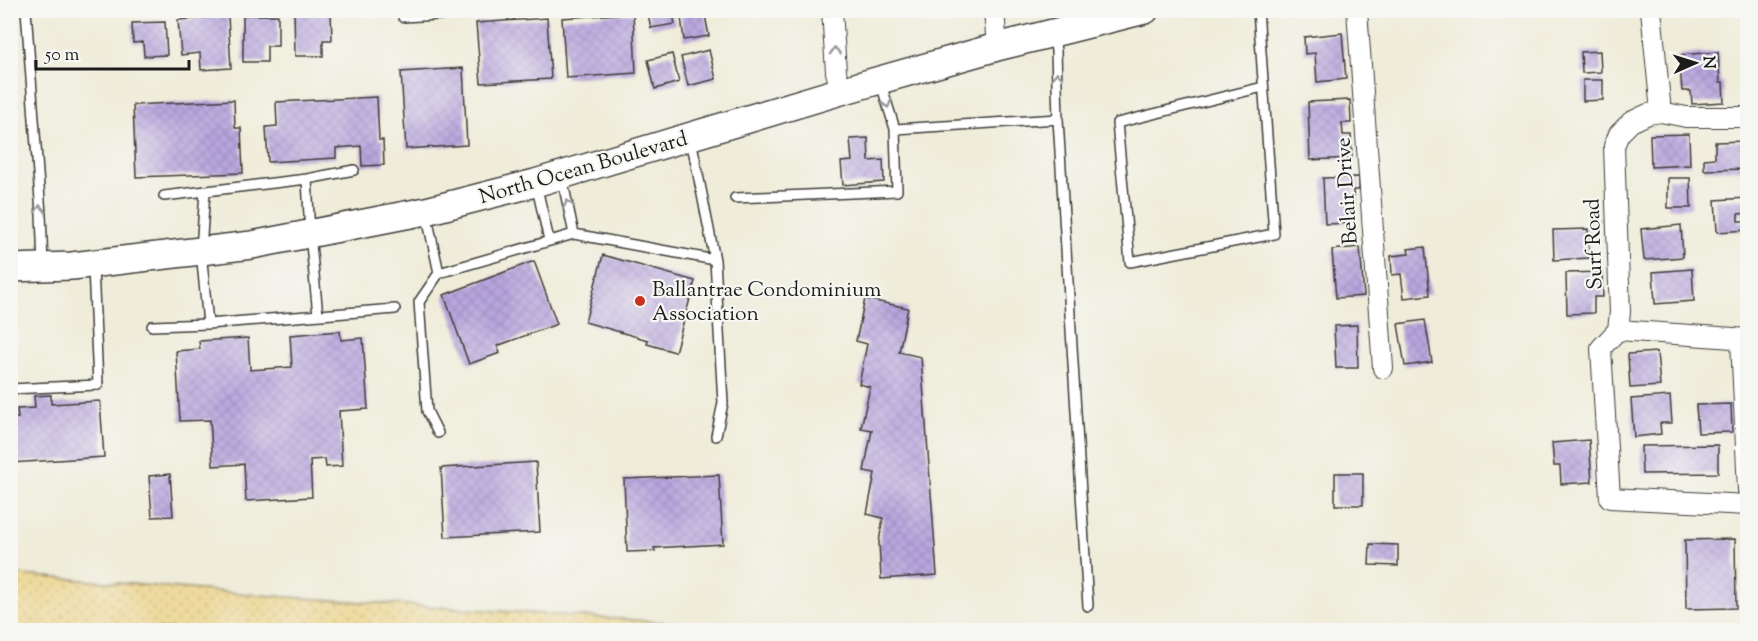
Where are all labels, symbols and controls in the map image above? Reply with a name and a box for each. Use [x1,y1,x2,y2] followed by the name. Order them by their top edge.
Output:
[36,33,189,71] scale bar
[1665,33,1725,93] north arrow
[44,43,80,69] text: 50 m
[829,46,842,55] one-way arrow
[1696,55,1719,70] text: N
[1050,71,1063,80] one-way arrow
[880,98,892,109] one-way arrow
[476,125,691,213] street label: North Ocean Boulevard
[1329,136,1367,245] street label: Belair Drive
[1578,198,1612,290] street label: Surf Road
[562,200,575,210] one-way arrow
[34,204,47,213] one-way arrow
[652,276,881,330] place label: Ballantrae Condominium Association
[633,294,647,308] marker: Ballantrae Condominium Association

